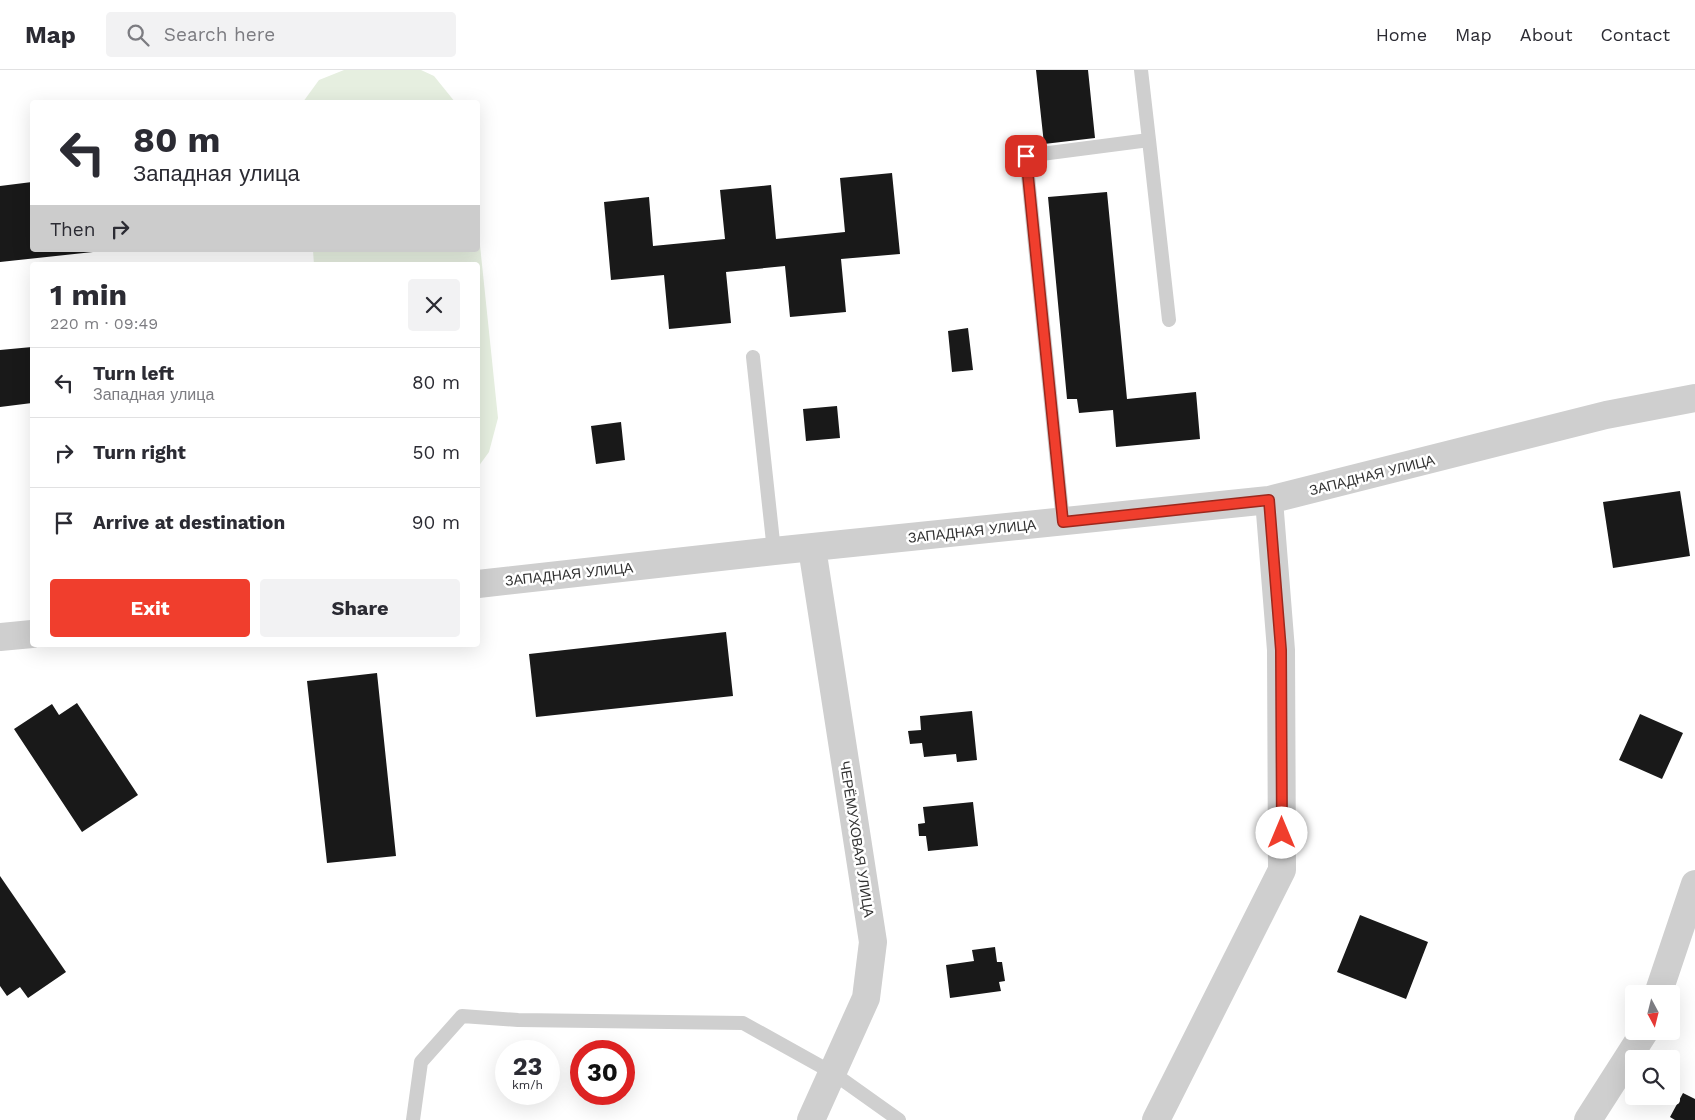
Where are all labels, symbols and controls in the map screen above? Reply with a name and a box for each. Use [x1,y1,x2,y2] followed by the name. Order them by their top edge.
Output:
[106,12,456,57] search box
[25,21,76,49] text: Map
[124,21,152,49] icon: search
[164,23,275,46] text: Search here
[1376,24,1427,45] text: Home
[1455,24,1492,45] text: Map
[1520,24,1572,45] text: About
[1600,24,1670,45] text: Contact
[133,119,220,161] text: 80 m
[50,120,115,185] icon: left
[1005,135,1047,177] pin
[1012,142,1040,170] icon: arrive
[133,161,300,186] text: Западная улица
[106,215,134,243] icon: right
[50,218,96,241] text: Then
[50,277,127,312] text: 1 min
[408,279,460,331] button: close
[50,314,158,333] text: 220 m · 09:49
[93,362,174,385] text: Turn left
[50,369,78,397] icon: left
[412,371,460,394] text: 80 m
[93,385,214,404] text: Западная улица
[50,439,78,467] icon: right
[93,441,186,464] text: Turn right
[413,441,460,464] text: 50 m
[1308,452,1437,498] street label: ЗАПАДНАЯ УЛИЦА
[50,509,78,537] icon: arrive
[93,511,285,534] text: Arrive at destination
[412,511,460,534] text: 90 m
[907,516,1037,546] street label: ЗАПАДНАЯ УЛИЦА
[504,559,634,589] street label: ЗАПАДНАЯ УЛИЦА
[50,579,250,637] button: Exit
[260,579,460,637] button: Share
[837,760,877,919] street label: ЧЕРЁМУХОВАЯ УЛИЦА
[1255,806,1307,858] position arrow
[1625,985,1680,1040] north arrow
[1625,985,1680,1105] map controls
[570,1040,635,1105] speed limit sign: 30
[1625,1050,1680,1105] button: search
[513,1052,542,1081] text: 23
[512,1078,543,1092] text: km/h

